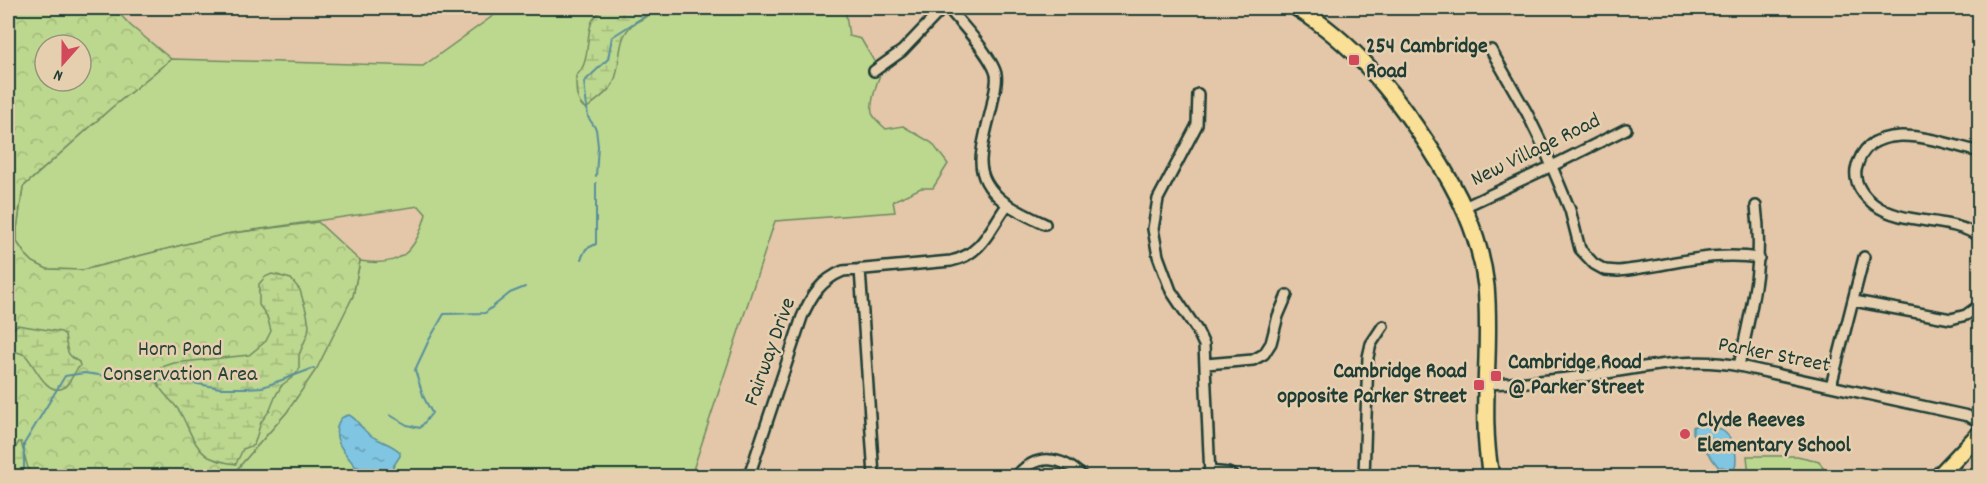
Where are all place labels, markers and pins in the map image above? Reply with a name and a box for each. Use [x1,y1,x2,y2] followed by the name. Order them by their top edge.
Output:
[1366,32,1488,88] place label: 254 Cambridge Road
[1347,53,1361,67] marker: 254 Cambridge Road
[1508,348,1645,404] place label: Cambridge Road @ Parker Street
[1277,357,1468,413] place label: Cambridge Road opposite Parker Street
[1489,369,1503,383] marker: Cambridge Road @ Parker Street
[1472,378,1486,392] marker: Cambridge Road opposite Parker Street
[1697,406,1852,462] place label: Clyde Reeves Elementary School
[1678,427,1692,441] marker: Clyde Reeves Elementary School

